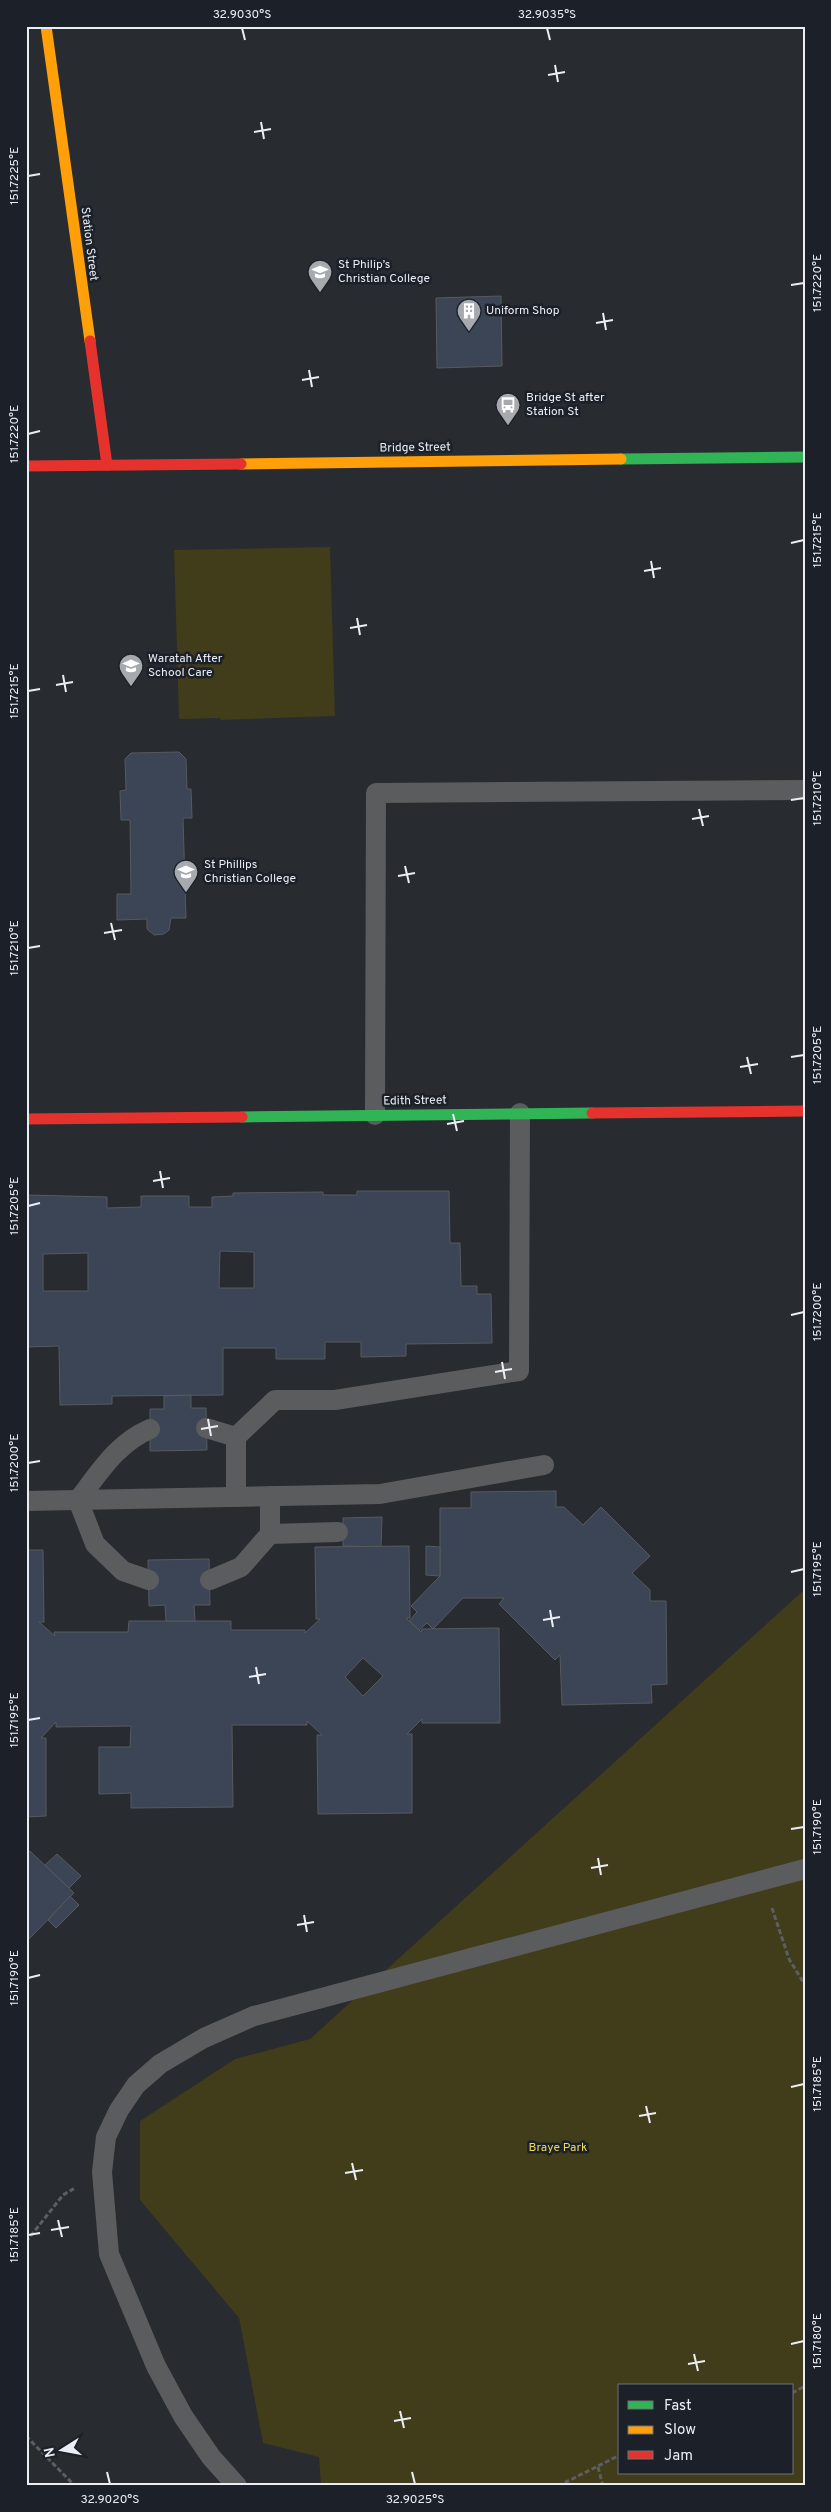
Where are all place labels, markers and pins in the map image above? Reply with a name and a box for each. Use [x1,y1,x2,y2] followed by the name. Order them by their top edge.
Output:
[338,257,430,287] place label: St Philip’s Christian College
[307,259,333,293] school or university icon: St Philip’s Christian College
[456,298,482,332] building icon: Uniform Shop
[486,303,560,319] place label: Uniform Shop
[526,390,605,420] place label: Bridge St after Station St
[495,392,521,426] bus stop icon: Bridge St after Station St
[148,651,223,681] place label: Waratah After School Care
[118,653,144,687] school or university icon: Waratah After School Care
[204,857,296,887] place label: St Phillips Christian College
[173,859,199,893] school or university icon: St Phillips Christian College

